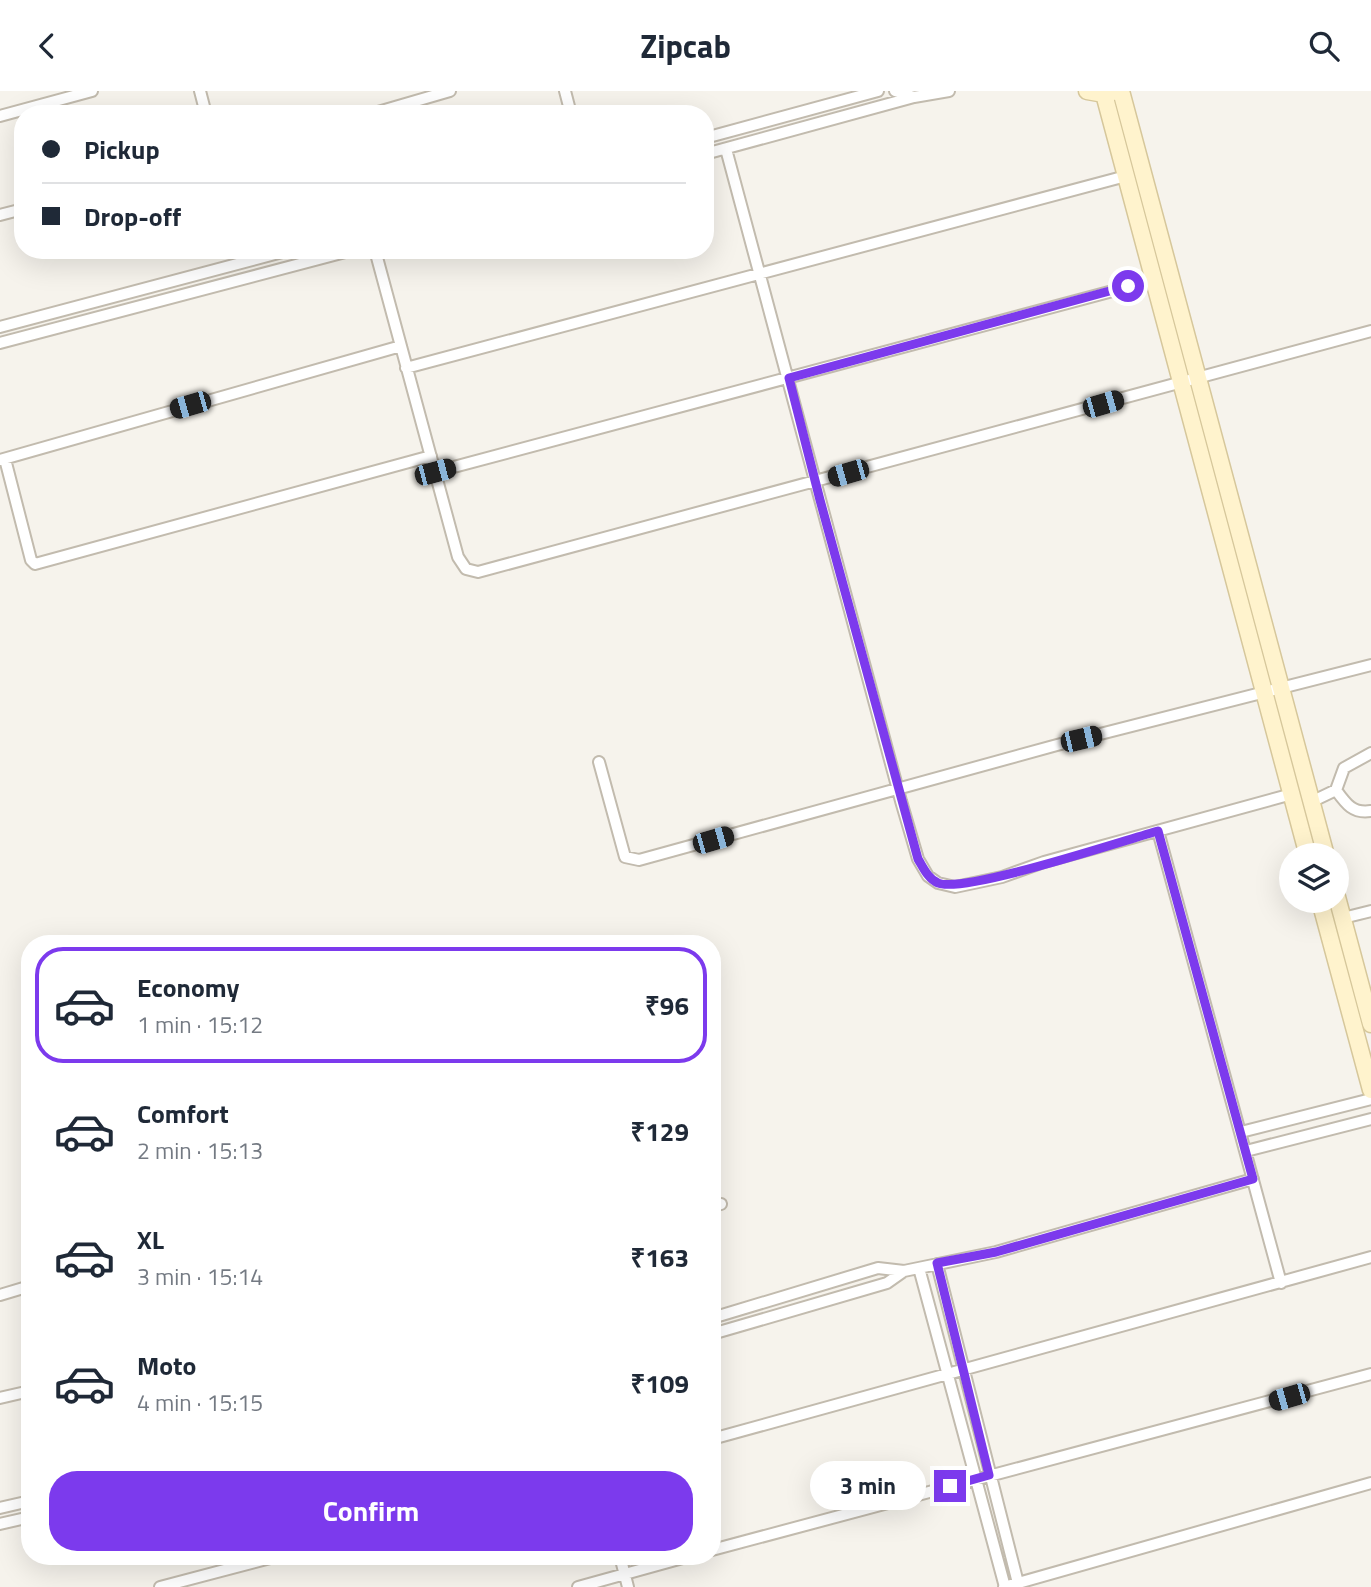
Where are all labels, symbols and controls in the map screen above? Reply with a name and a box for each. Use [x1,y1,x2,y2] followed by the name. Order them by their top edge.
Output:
[640,22,731,70] text: Zipcab
[28,27,66,65] icon: back
[1305,27,1343,65] icon: search
[84,130,160,169] text: Pickup
[84,197,181,236] text: Drop-off
[1112,270,1144,302] route start
[1080,388,1127,420] car
[167,389,214,421] car
[412,456,459,488] car
[825,457,872,489] car
[1059,724,1104,754] car
[690,824,737,856] car
[1279,843,1349,913] map controls
[1279,843,1349,913] button: layers
[137,968,239,1007] text: Economy
[53,974,116,1037] icon: car
[645,986,689,1025] text: ₹96
[137,1007,263,1042] text: 1 min · 15:12
[137,1094,229,1133] text: Comfort
[53,1100,116,1163] icon: car
[630,1112,689,1151] text: ₹129
[137,1133,263,1168] text: 2 min · 15:13
[137,1220,164,1259] text: XL
[53,1226,116,1289] icon: car
[630,1238,689,1277] text: ₹163
[137,1259,263,1294] text: 3 min · 15:14
[137,1346,196,1385] text: Moto
[53,1352,116,1415] icon: car
[630,1364,689,1403] text: ₹109
[1266,1381,1313,1413] car
[137,1385,263,1420] text: 4 min · 15:15
[810,1461,926,1511] callout: 3 min
[840,1468,896,1503] text: 3 min
[934,1470,966,1502] route end
[49,1471,693,1551] button: Confirm

